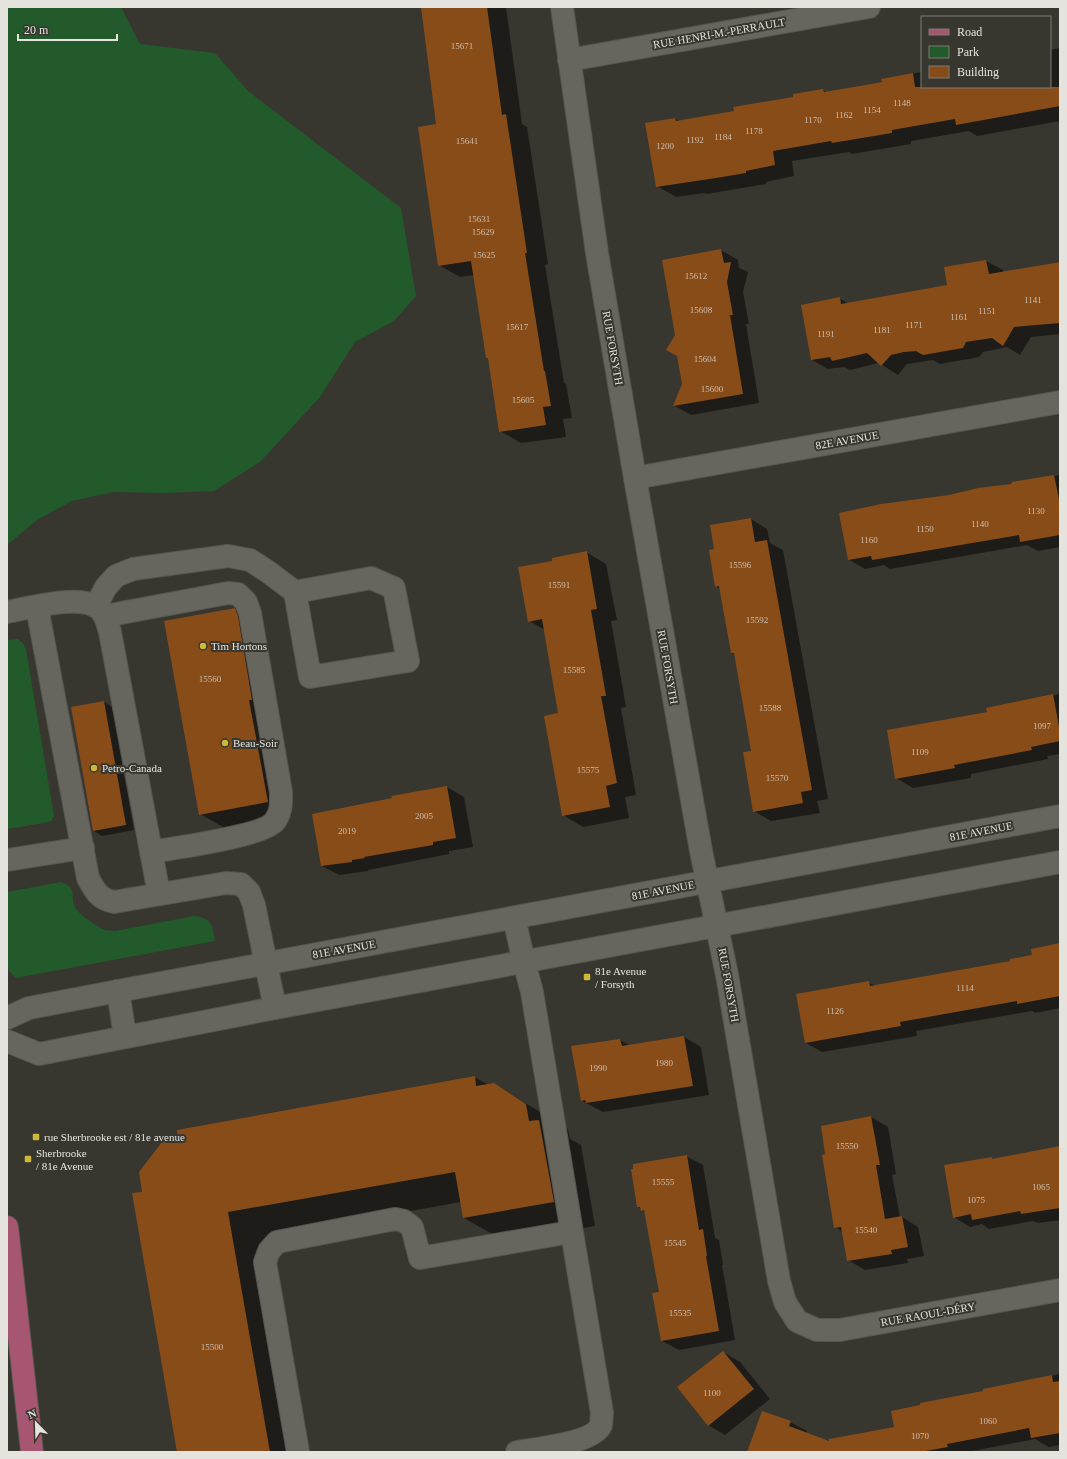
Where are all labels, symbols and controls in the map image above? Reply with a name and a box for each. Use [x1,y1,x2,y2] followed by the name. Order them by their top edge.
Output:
[652,15,786,51] street label: RUE HENRI-M.-PERRAULT
[18,16,117,42] scale bar
[921,16,1051,88] legend
[24,23,49,37] text: 20 m
[957,25,982,39] text: Road
[451,41,473,51] house number: 15671
[957,45,979,59] text: Park
[957,65,999,79] text: Building
[893,98,911,108] house number: 1148
[863,105,881,115] house number: 1154
[835,110,853,120] house number: 1162
[804,115,822,125] house number: 1170
[745,126,763,136] house number: 1178
[714,132,732,142] house number: 1184
[686,135,704,145] house number: 1192
[456,136,478,146] house number: 15641
[656,141,675,151] house number: 1200
[468,214,490,224] house number: 15631
[472,227,495,237] house number: 15629
[473,250,496,260] house number: 15625
[685,271,707,281] house number: 15612
[1024,295,1042,305] house number: 1141
[690,305,713,315] house number: 15608
[978,306,996,316] house number: 1151
[601,310,625,386] street label: RUE FORSYTH
[950,312,968,322] house number: 1161
[905,320,923,330] house number: 1171
[506,322,529,332] house number: 15617
[873,325,891,335] house number: 1181
[817,329,835,339] house number: 1191
[694,354,717,364] house number: 15604
[701,384,724,394] house number: 15600
[512,395,535,405] house number: 15605
[815,429,880,451] street label: 82E AVENUE
[1027,506,1045,516] house number: 1130
[971,519,989,529] house number: 1140
[916,524,934,534] house number: 1150
[860,535,878,545] house number: 1160
[729,560,752,570] house number: 15596
[548,580,570,590] house number: 15591
[746,615,768,625] house number: 15592
[656,629,680,705] street label: RUE FORSYTH
[211,640,267,652] place label: Tim Hortons
[198,641,208,651] marker: Tim Hortons
[563,665,586,675] house number: 15585
[199,674,222,684] house number: 15560
[759,703,782,713] house number: 15588
[1033,721,1052,731] house number: 1097
[233,737,278,749] place label: Beau-Soir
[220,738,230,748] marker: Beau-Soir
[911,747,929,757] house number: 1109
[102,762,162,774] place label: Petro-Canada
[89,763,99,773] marker: Petro-Canada
[577,765,600,775] house number: 15575
[766,773,789,783] house number: 15570
[415,811,434,821] house number: 2005
[949,819,1014,843] street label: 81E AVENUE
[338,826,357,836] house number: 2019
[631,878,696,902] street label: 81E AVENUE
[312,938,377,960] street label: 81E AVENUE
[717,947,741,1023] street label: RUE FORSYTH
[595,965,647,990] place label: 81e Avenue / Forsyth
[582,972,592,982] marker: 81e Avenue / Forsyth
[956,983,974,993] house number: 1114
[826,1006,844,1016] house number: 1126
[655,1058,674,1068] house number: 1980
[589,1063,608,1073] house number: 1990
[44,1131,185,1143] place label: rue Sherbrooke est / 81e avenue
[31,1132,41,1142] marker: rue Sherbrooke est / 81e avenue
[836,1141,859,1151] house number: 15550
[36,1147,93,1172] place label: Sherbrooke / 81e Avenue
[23,1154,33,1164] marker: Sherbrooke / 81e Avenue
[652,1177,675,1187] house number: 15555
[1032,1182,1051,1192] house number: 1065
[967,1195,986,1205] house number: 1075
[855,1225,878,1235] house number: 15540
[664,1238,687,1248] house number: 15545
[880,1300,976,1328] street label: RUE RAOUL-DÉRY
[669,1308,692,1318] house number: 15535
[201,1342,224,1352] house number: 15500
[703,1388,721,1398] house number: 1100
[16,1403,56,1443] north arrow
[26,1407,38,1421] text: N
[979,1416,998,1426] house number: 1060
[911,1431,930,1441] house number: 1070

